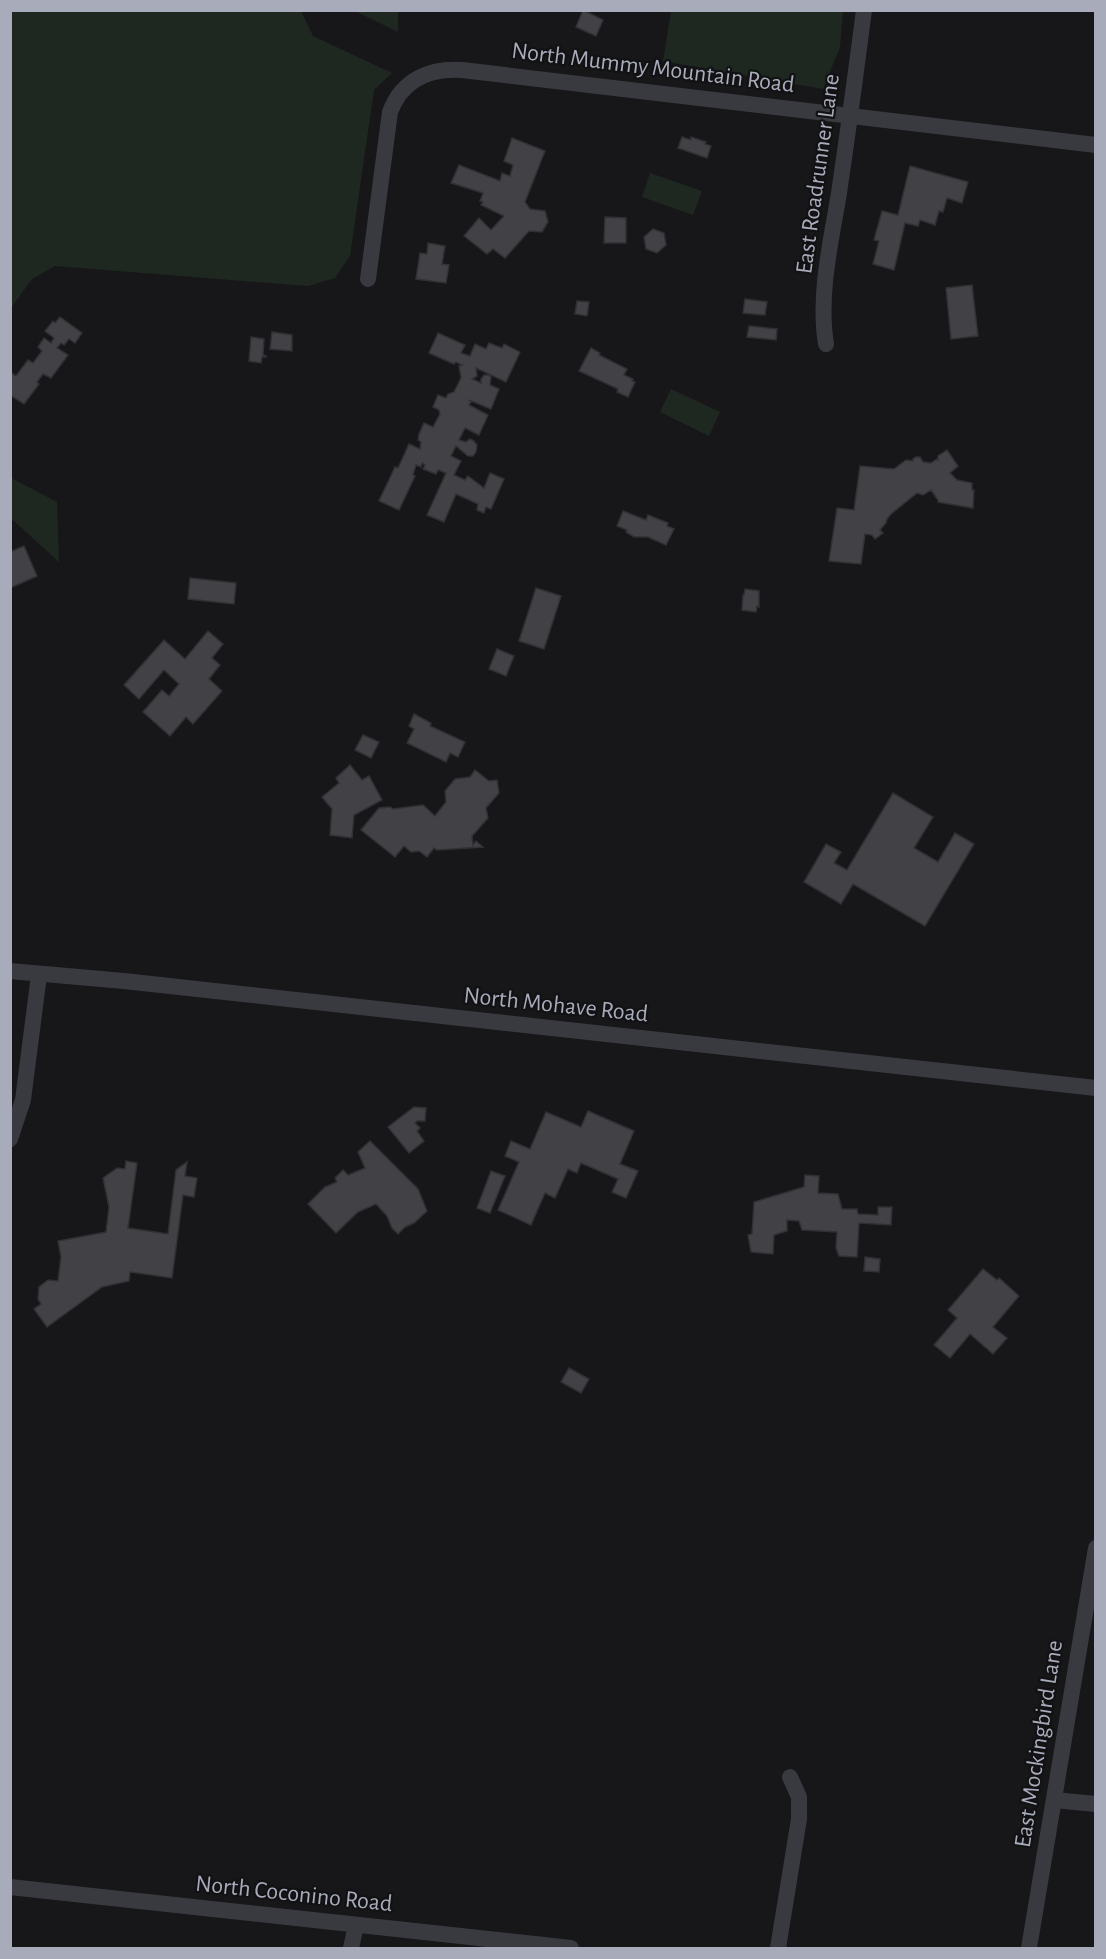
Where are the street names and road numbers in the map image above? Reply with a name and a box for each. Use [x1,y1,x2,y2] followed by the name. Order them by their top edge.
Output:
[510,39,796,97] street label: North Mummy Mountain Road
[792,72,844,276] street label: East Roadrunner Lane
[463,983,649,1027] street label: North Mohave Road
[1011,1639,1067,1849] street label: East Mockingbird Lane
[194,1872,394,1916] street label: North Coconino Road

